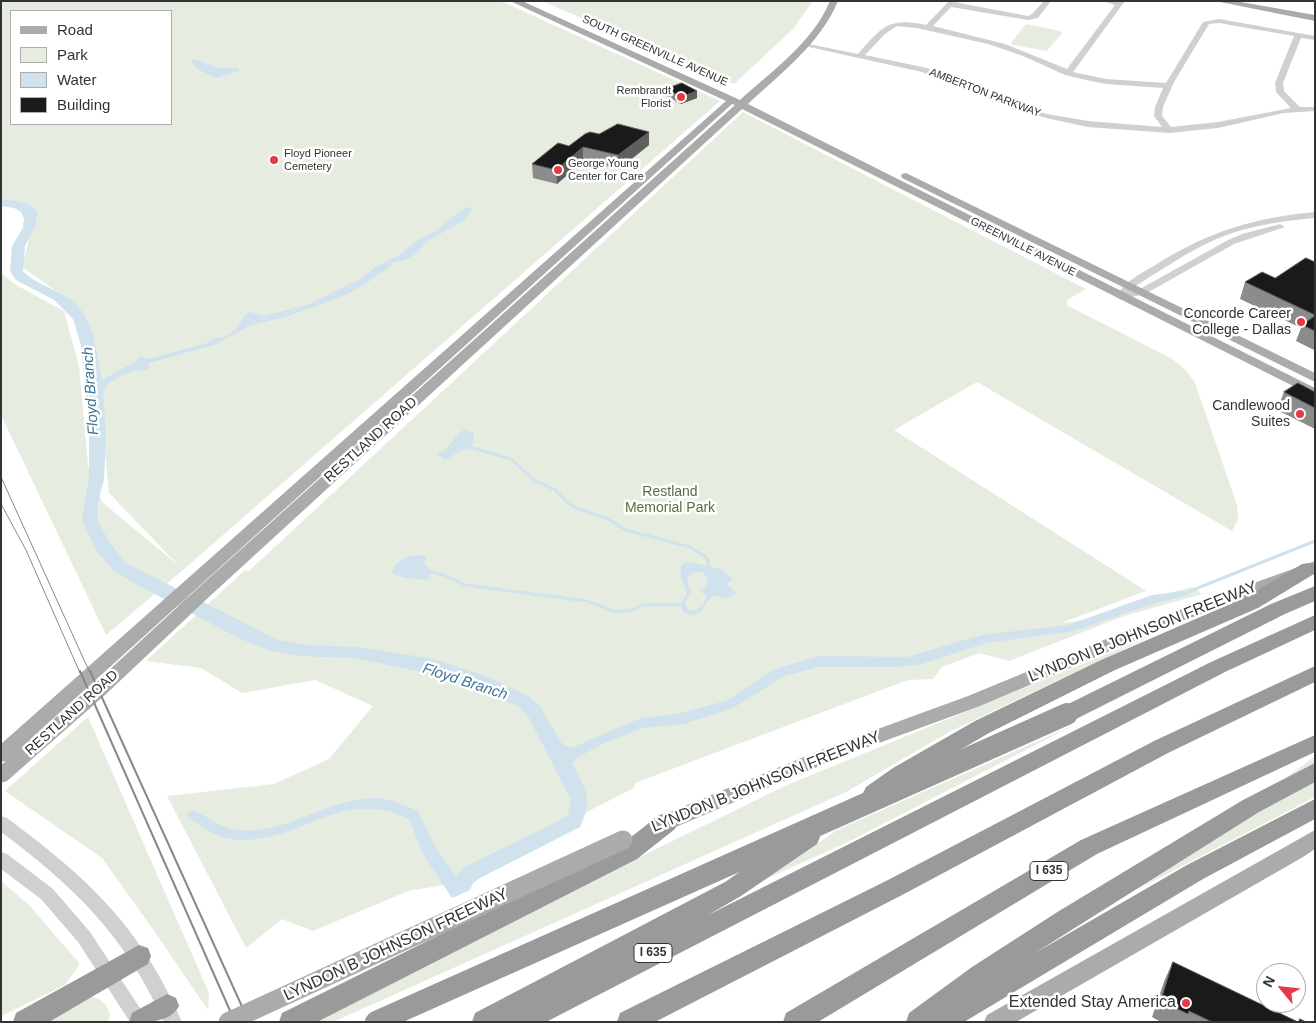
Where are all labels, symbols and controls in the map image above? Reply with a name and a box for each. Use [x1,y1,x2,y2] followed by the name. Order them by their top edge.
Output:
[10,10,172,125] legend
[580,13,730,89] street label: SOUTH GREENVILLE AVENUE
[57,21,93,38] text: Road
[57,46,88,63] text: Park
[928,66,1042,120] street label: AMBERTON PARKWAY
[57,71,96,88] text: Water
[617,84,671,110] place label: Rembrandt Florist
[675,91,687,103] marker: Rembrandt Florist
[57,96,110,113] text: Building
[284,147,352,173] place label: Floyd Pioneer Cemetery
[268,154,280,166] marker: Floyd Pioneer Cemetery
[568,157,644,183] place label: George Young Center for Care
[552,164,564,176] marker: George Young Center for Care
[968,215,1078,279] street label: GREENVILLE AVENUE
[1184,306,1291,338] place label: Concorde Career College - Dallas
[1295,316,1307,328] marker: Concorde Career College - Dallas
[79,346,103,436] water label: Floyd Branch
[321,394,421,486] street label: RESTLAND ROAD
[1212,398,1290,431] place label: Candlewood Suites
[1294,408,1306,420] marker: Candlewood Suites
[625,484,715,516] park label: Restland Memorial Park
[1026,577,1260,687] street label: LYNDON B JOHNSON FREEWAY
[420,660,510,704] water label: Floyd Branch
[22,667,122,759] street label: RESTLAND ROAD
[649,727,883,837] street label: LYNDON B JOHNSON FREEWAY
[1030,861,1068,880] road number: I 635
[281,885,511,1005] street label: LYNDON B JOHNSON FREEWAY
[634,944,672,962] road number: I 635
[1256,963,1306,1013] north arrow
[1259,973,1278,990] text: N
[1009,993,1176,1013] place label: Extended Stay America
[1180,997,1192,1009] marker: Extended Stay America

